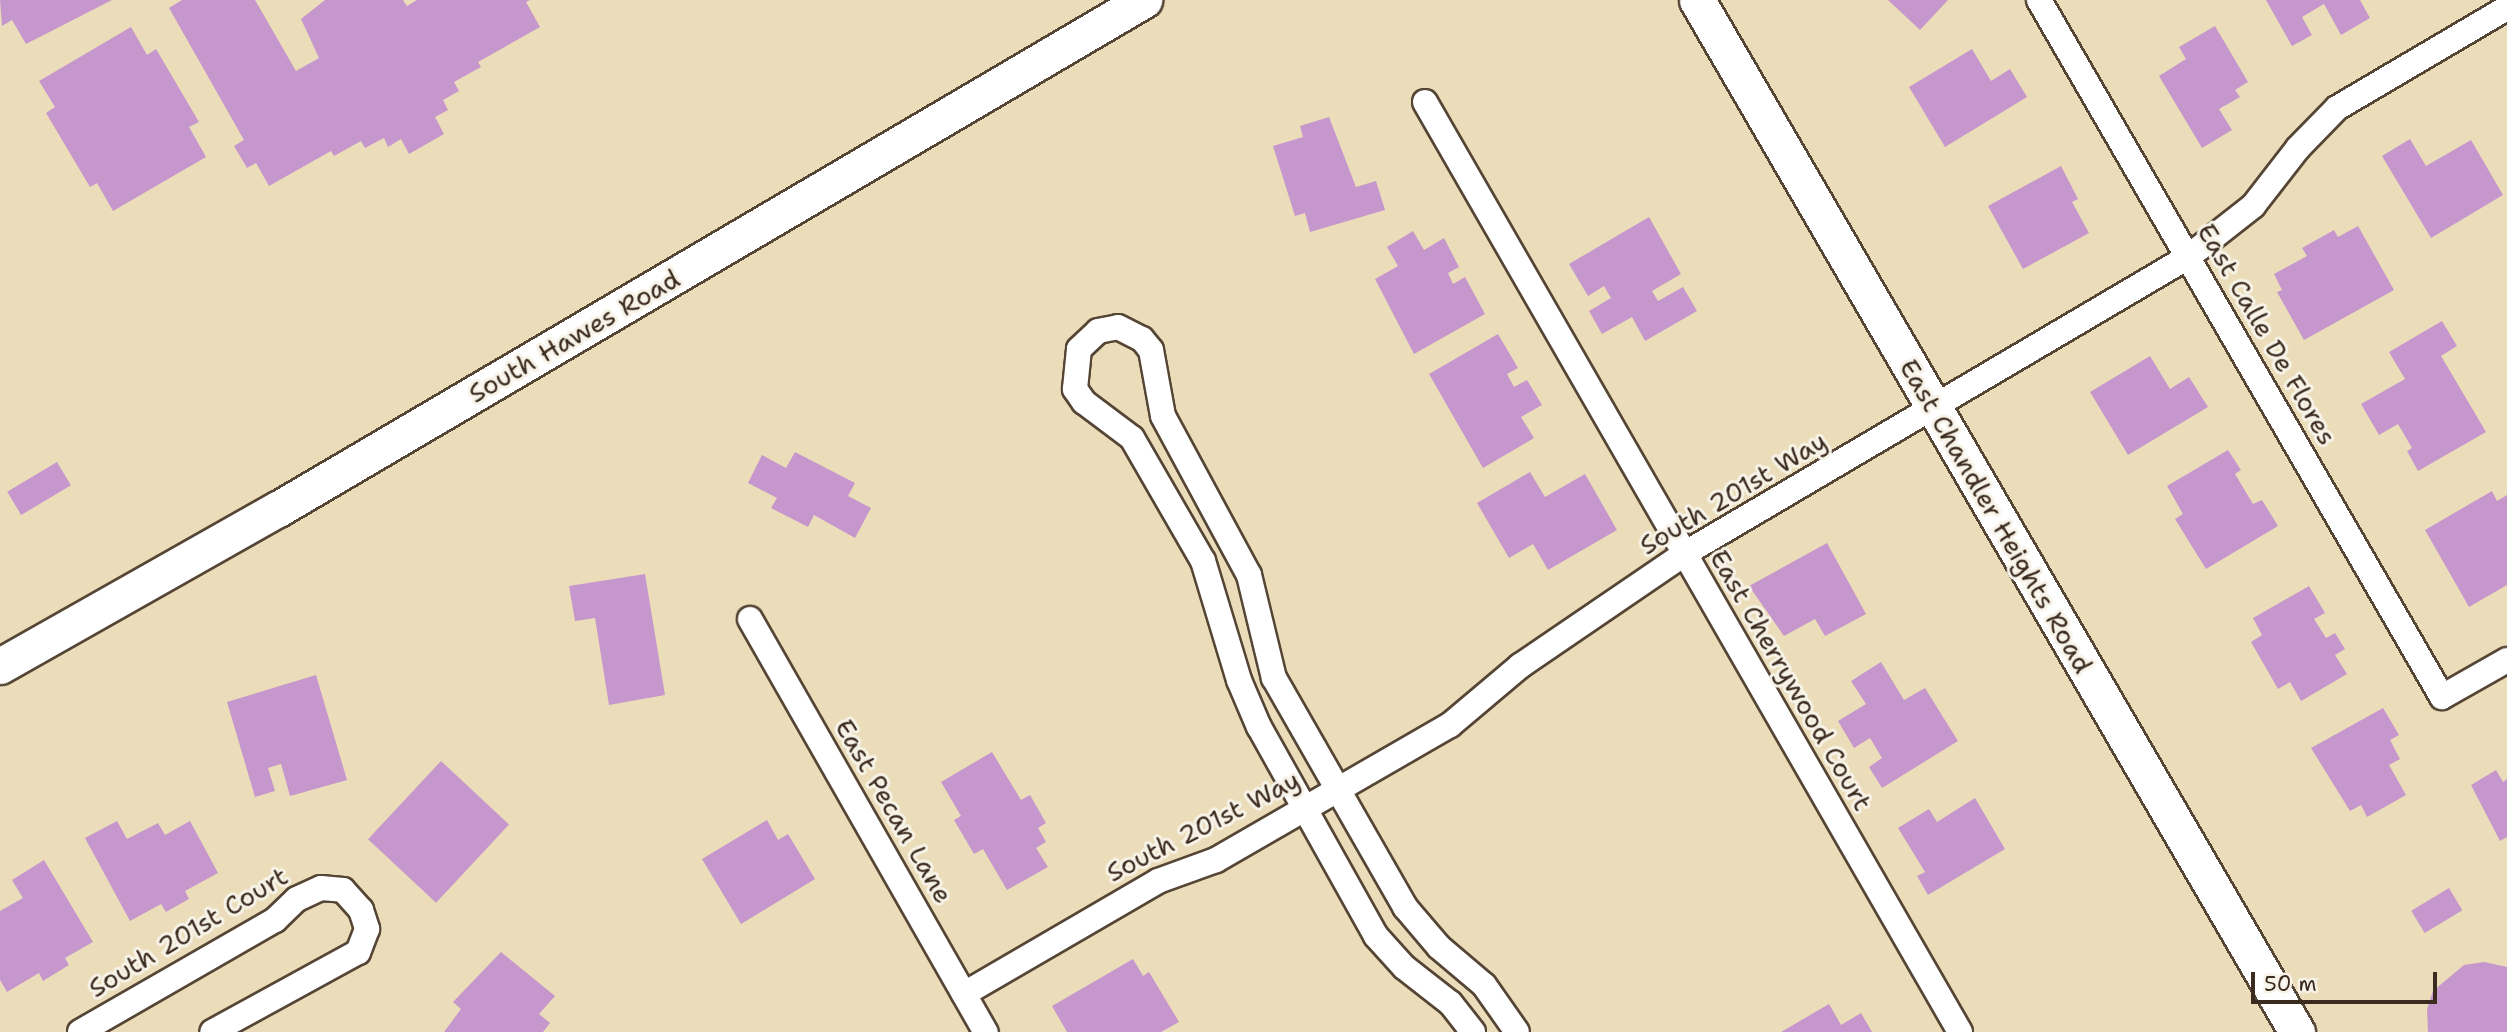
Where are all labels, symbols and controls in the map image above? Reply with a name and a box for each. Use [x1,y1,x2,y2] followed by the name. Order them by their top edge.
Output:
[2191,218,2343,450] street label: East Calle De Flores
[463,263,685,409] street label: South Hawes Road
[1893,353,2099,679] street label: East Chandler Heights Road
[1634,425,1832,561] street label: South 201st Way
[1703,544,1879,816] street label: East Cherrywood Court
[829,713,959,909] street label: East Pecan Lane
[1101,764,1305,888] street label: South 201st Way
[83,860,293,1004] street label: South 201st Court
[2255,958,2440,1002] scale bar
[2264,970,2317,998] text: 50 m

